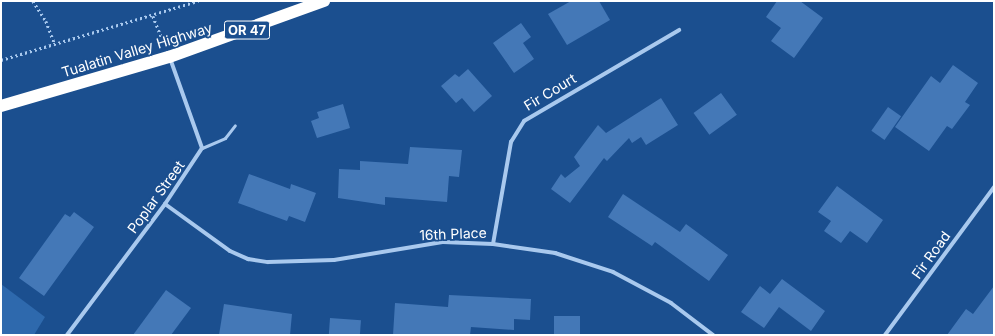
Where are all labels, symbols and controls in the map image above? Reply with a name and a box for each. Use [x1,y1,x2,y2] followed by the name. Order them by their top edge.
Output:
[60,19,214,81] street label: Tualatin Valley Highway
[224,19,270,41] road number: OR 47
[521,70,579,114] street label: Fir Court
[124,157,188,237] street label: Poplar Street
[419,224,487,244] street label: 16th Place
[908,228,954,282] street label: Fir Road

